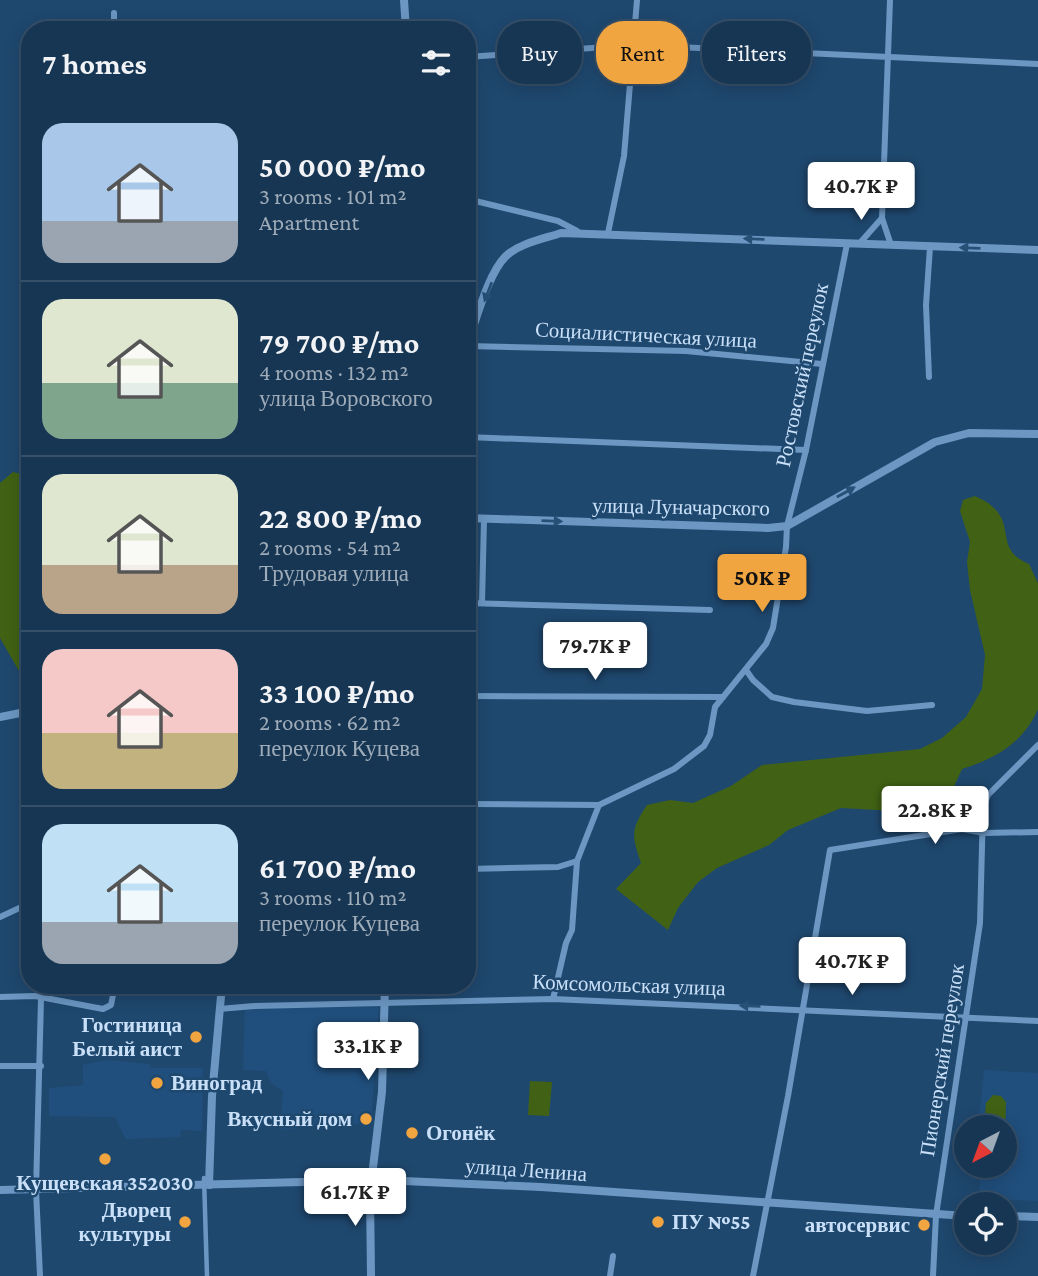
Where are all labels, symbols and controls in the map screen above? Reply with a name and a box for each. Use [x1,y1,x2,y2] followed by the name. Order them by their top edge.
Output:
[497,21,582,84] chip: Buy
[596,21,688,84] chip: Rent
[702,21,811,84] chip: Filters
[417,44,455,82] icon: filters
[42,47,147,80] text: 7 homes
[259,150,426,183] text: 50 000 ₽/mo
[98,151,182,235] icon: home
[796,162,926,222] pin: 40.7K ₽
[824,172,898,198] text: 40.7K ₽
[259,183,406,209] text: 3 rooms · 101 m²
[259,209,359,235] text: Apartment
[743,233,765,244] one-way arrow
[959,243,981,254] one-way arrow
[771,280,833,469] street label: Ростовский переулок
[482,281,493,302] one-way arrow
[534,317,758,353] street label: Социалистическая улица
[259,326,419,359] text: 79 700 ₽/mo
[98,327,182,411] icon: home
[259,359,408,385] text: 4 rooms · 132 m²
[259,385,433,411] text: улица Воровского
[837,486,856,498] one-way arrow
[592,493,770,521] street label: улица Луначарского
[259,501,422,534] text: 22 800 ₽/mo
[98,502,182,586] icon: home
[541,515,563,527] one-way arrow
[259,534,401,560] text: 2 rooms · 54 m²
[713,554,811,614] pin: 50K ₽
[259,560,409,586] text: Трудовая улица
[733,564,791,590] text: 50K ₽
[530,622,660,682] pin: 79.7K ₽
[559,632,631,658] text: 79.7K ₽
[259,676,415,709] text: 33 100 ₽/mo
[98,677,182,761] icon: home
[259,709,400,735] text: 2 rooms · 62 m²
[259,735,420,761] text: переулок Куцева
[870,786,1000,846] pin: 22.8K ₽
[898,796,972,822] text: 22.8K ₽
[259,851,416,884] text: 61 700 ₽/mo
[98,852,182,936] icon: home
[259,884,406,910] text: 3 rooms · 110 m²
[259,910,420,936] text: переулок Куцева
[787,937,917,997] pin: 40.7K ₽
[815,947,889,973] text: 40.7K ₽
[915,961,969,1158] street label: Пионерский переулок
[532,970,727,1000] street label: Комсомольская улица
[738,1001,760,1012] one-way arrow
[72,1013,183,1061] place label: Гостиница Белый аист
[303,1023,433,1082] pin: 33.1K ₽
[188,1029,204,1045] marker: Гостиница Белый аист
[333,1032,403,1058] text: 33.1K ₽
[171,1071,262,1095] place label: Виноград
[149,1075,165,1091] marker: Виноград
[227,1107,352,1131] place label: Вкусный дом
[358,1111,374,1127] marker: Вкусный дом
[954,1115,1017,1178] north arrow
[954,1115,1017,1255] map controls
[426,1121,496,1145] place label: Огонёк
[404,1125,420,1141] marker: Огонёк
[97,1151,113,1167] marker: Кущевская 352030
[464,1154,588,1186] street label: улица Ленина
[290,1168,420,1228] pin: 61.7K ₽
[16,1171,194,1195] place label: Кущевская 352030
[320,1178,390,1204] text: 61.7K ₽
[954,1192,1017,1255] button: locate
[79,1198,171,1246] place label: Дворец культуры
[672,1210,751,1234] place label: ПУ №55
[805,1213,910,1237] place label: автосервис
[177,1214,193,1230] marker: Дворец культуры
[650,1214,666,1230] marker: ПУ №55
[916,1217,932,1233] marker: автосервис

